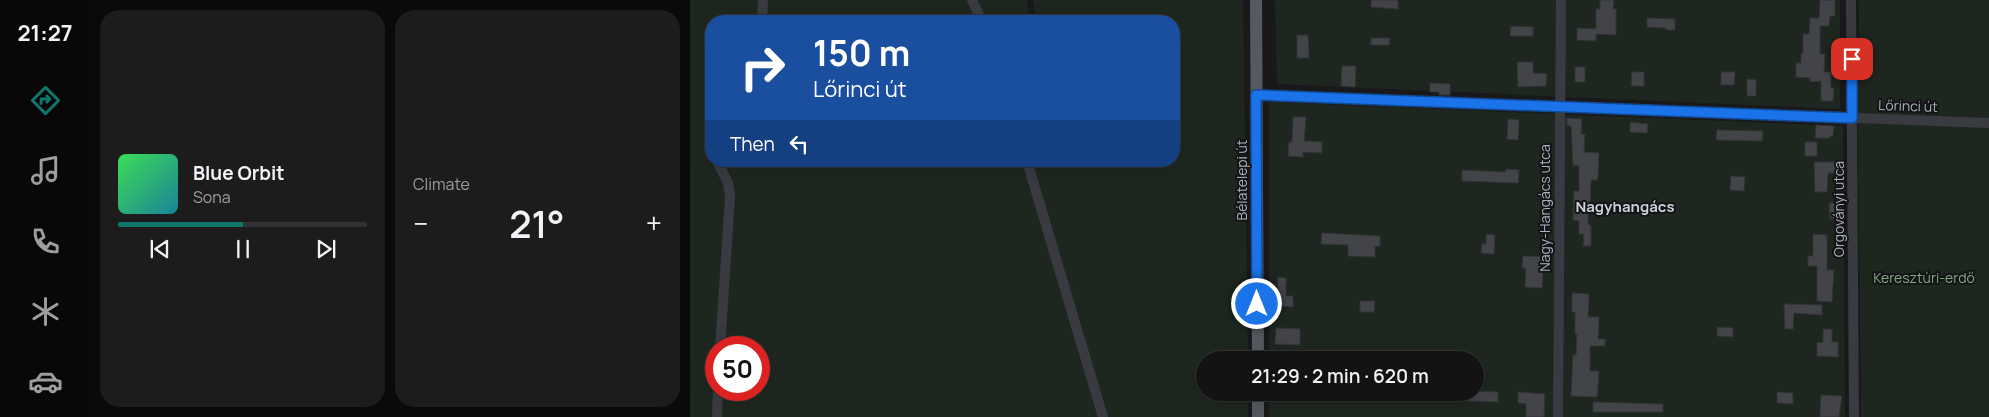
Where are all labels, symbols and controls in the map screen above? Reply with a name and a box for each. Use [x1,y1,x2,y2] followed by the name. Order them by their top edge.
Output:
[17,18,73,48] text: 21:27
[813,29,910,77] text: 150 m
[730,35,795,100] icon: right
[1831,38,1873,80] pin
[1838,45,1866,73] icon: arrive
[813,74,907,104] text: Lőrinci út
[28,83,63,118] icon: directions
[1878,95,1938,116] street label: Lőrinci út
[785,130,813,158] icon: left
[730,131,775,157] text: Then
[1232,139,1251,220] street label: Bélatelepi út
[1535,144,1554,272] street label: Nagy-Hangács utca
[28,153,63,188] icon: music
[193,160,285,186] text: Blue Orbit
[1829,161,1848,257] street label: Orgoványi utca
[413,173,470,195] text: Climate
[193,186,231,208] text: Sona
[1575,196,1675,217] district label: Nagyhangács
[509,197,565,249] text: 21°
[413,204,428,242] text: −
[646,204,662,242] text: +
[28,224,63,259] icon: phone
[146,235,174,263] icon: previous
[229,235,257,263] icon: pause
[312,235,340,263] icon: next
[1873,268,1975,287] park label: Keresztúri-erdő
[1230,277,1282,329] position arrow
[28,294,63,329] icon: climate
[705,336,770,401] speed limit sign: 50
[1251,363,1429,389] text: 21:29 · 2 min · 620 m
[28,364,63,399] icon: car

